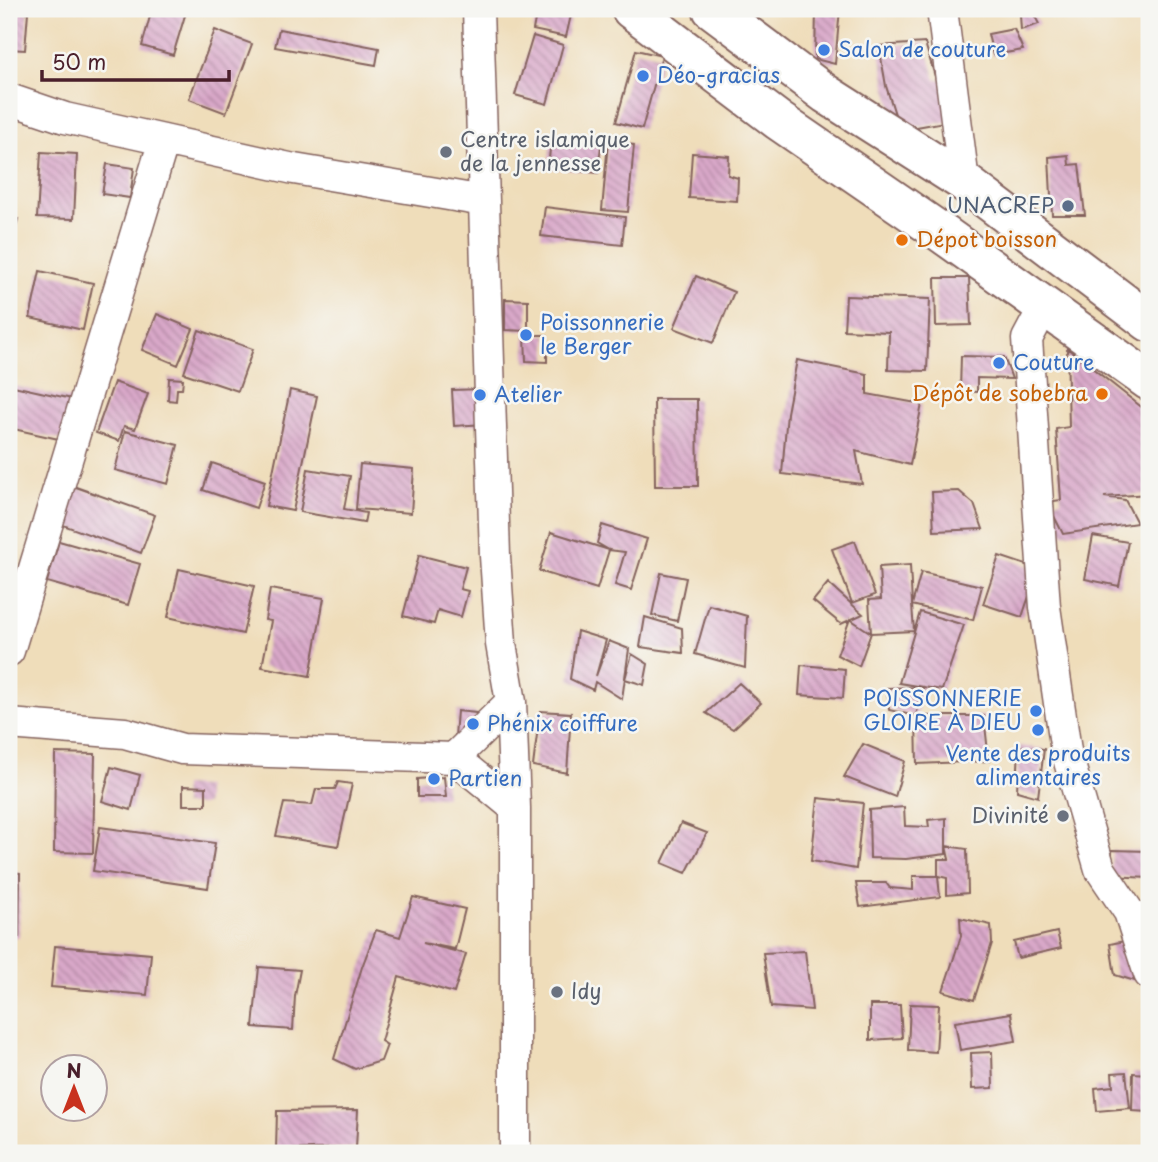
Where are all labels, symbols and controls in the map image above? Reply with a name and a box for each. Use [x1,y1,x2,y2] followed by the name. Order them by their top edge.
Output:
[838,32,1006,64] place label: Salon de couture
[42,38,229,82] scale bar
[816,42,832,58] marker: Salon de couture
[52,45,106,77] text: 50 m
[657,58,780,90] place label: Déo-gracias
[635,68,651,84] marker: Déo-gracias
[460,122,630,178] place label: Centre islamique de la jennesse
[438,144,454,160] marker: Centre islamique de la jennesse
[947,188,1054,220] place label: UNACREP
[1060,198,1076,214] marker: UNACREP
[916,222,1057,254] place label: Dépot boisson
[894,232,910,248] marker: Dépot boisson
[540,305,664,361] place label: Poissonnerie le Berger
[518,327,534,343] marker: Poissonnerie le Berger
[1013,345,1094,377] place label: Couture
[991,355,1007,371] marker: Couture
[912,376,1088,408] place label: Dépôt de sobebra
[494,377,562,409] place label: Atelier
[1094,386,1110,402] marker: Dépôt de sobebra
[472,387,488,403] marker: Atelier
[863,681,1022,737] place label: POISSONNERIE GLOIRE À DIEU
[1028,703,1044,719] marker: POISSONNERIE GLOIRE À DIEU
[487,706,638,738] place label: Phénix coiffure
[465,716,481,732] marker: Phénix coiffure
[1030,722,1046,738] marker: Vente des produits alimentaires
[946,736,1130,792] place label: Vente des produits alimentaires
[448,761,522,793] place label: Partien
[426,771,442,787] marker: Partien
[972,798,1049,830] place label: Divinité
[1055,808,1071,824] marker: Divinité
[571,974,601,1006] place label: Idy
[549,984,565,1000] marker: Idy
[38,1054,108,1124] north arrow
[66,1056,82,1084] text: N

